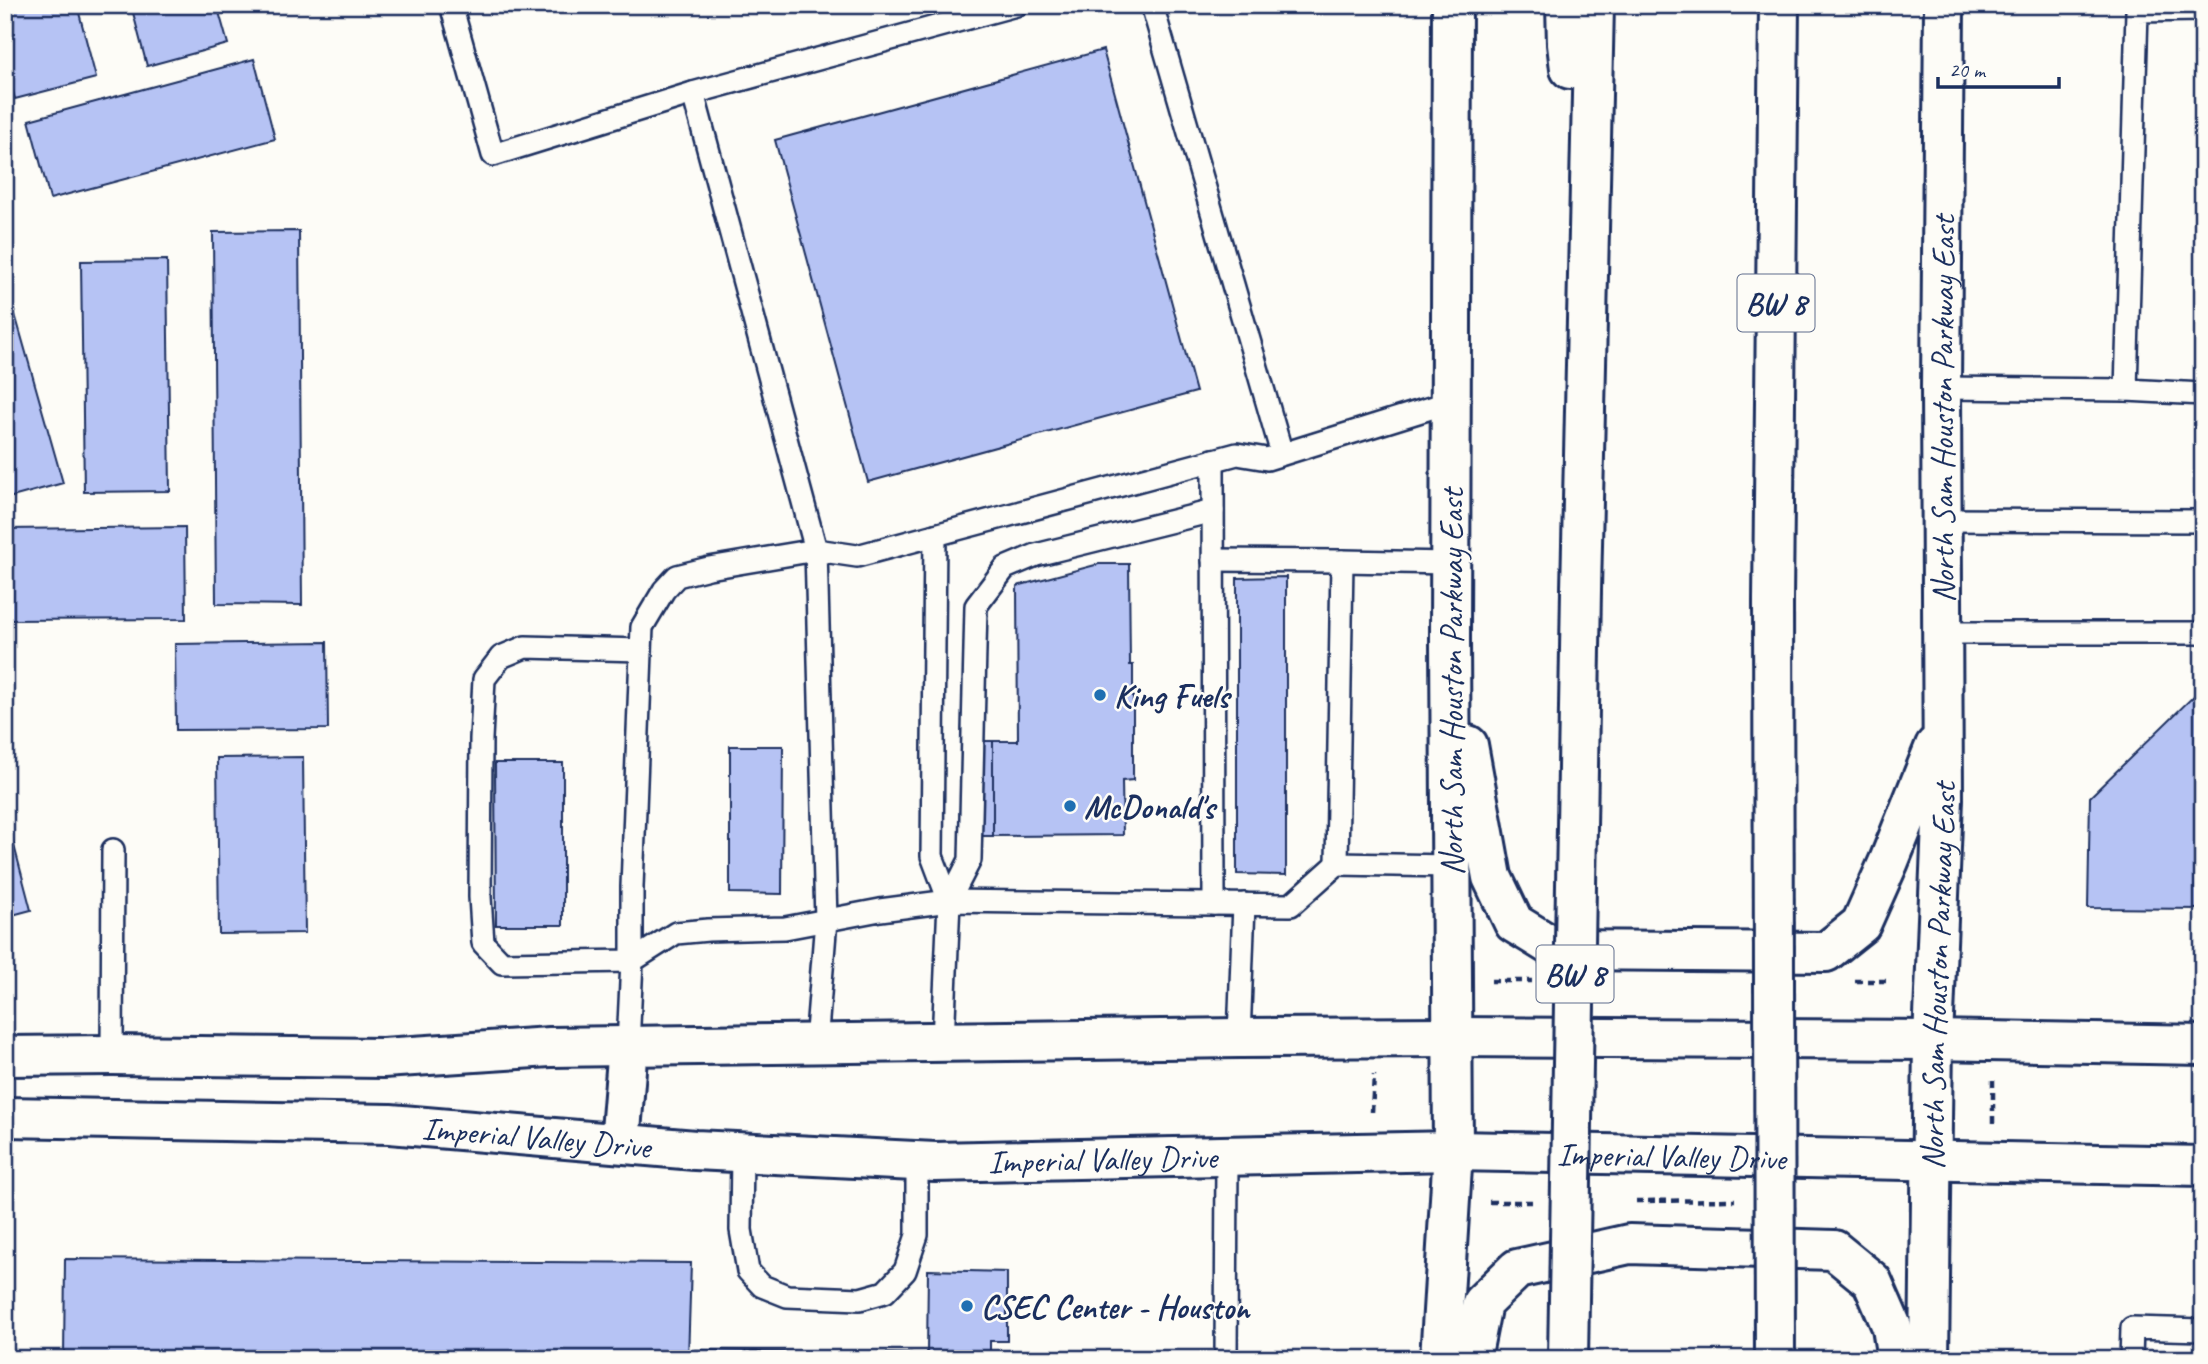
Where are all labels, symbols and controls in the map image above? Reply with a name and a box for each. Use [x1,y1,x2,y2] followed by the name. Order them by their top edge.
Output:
[1938,46,2059,90] scale bar
[1949,57,1987,83] text: 20 m
[1921,212,1964,603] street label: North Sam Houston Parkway East
[1738,274,1814,332] road number: BW 8
[1431,485,1473,876] street label: North Sam Houston Parkway East
[1114,675,1232,717] place label: King Fuels
[1092,687,1108,703] marker: King Fuels
[1911,779,1965,1170] street label: North Sam Houston Parkway East
[1084,786,1218,828] place label: McDonald's
[1062,798,1078,814] marker: McDonald's
[1536,945,1614,1002] road number: BW 8
[420,1107,654,1168] street label: Imperial Valley Drive
[1556,1133,1789,1180] street label: Imperial Valley Drive
[988,1136,1220,1183] street label: Imperial Valley Drive
[981,1286,1251,1328] place label: CSEC Center - Houston
[959,1298,975,1314] marker: CSEC Center - Houston

